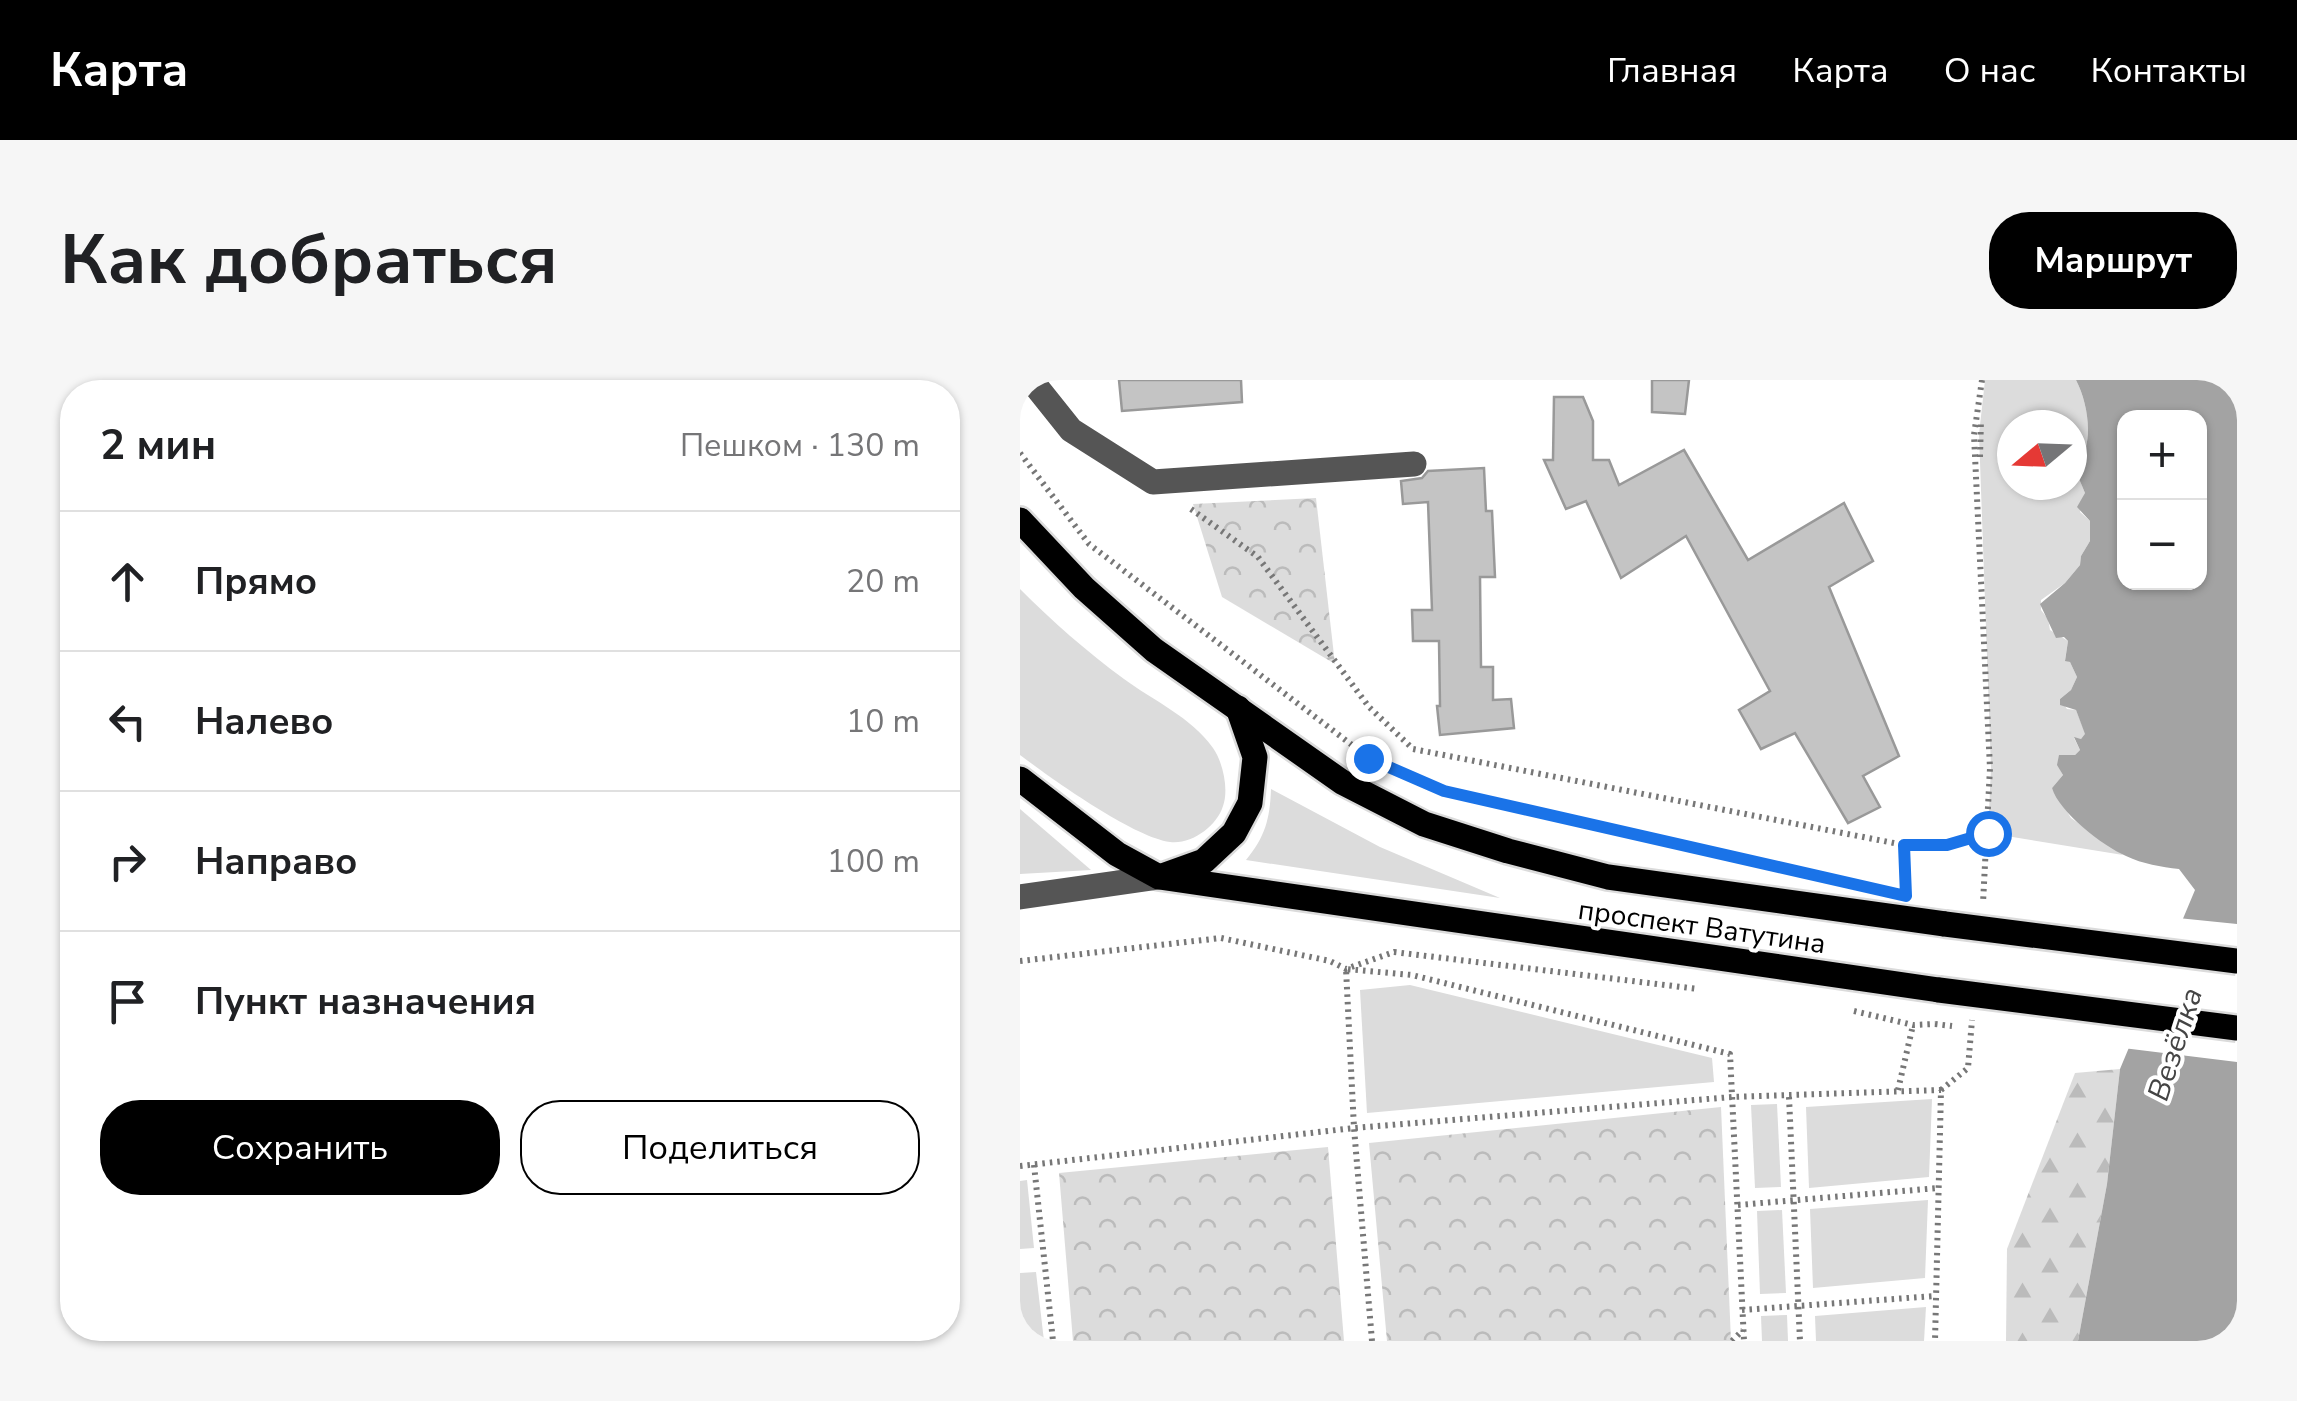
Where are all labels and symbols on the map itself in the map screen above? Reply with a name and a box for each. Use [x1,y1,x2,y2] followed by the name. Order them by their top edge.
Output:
[1997,410,2087,500] north arrow
[1346,736,1392,782] route end
[1966,811,2012,857] route start
[1576,891,1828,963] street label: проспект Ватутина
[2138,982,2213,1106] water label: Везёлка

